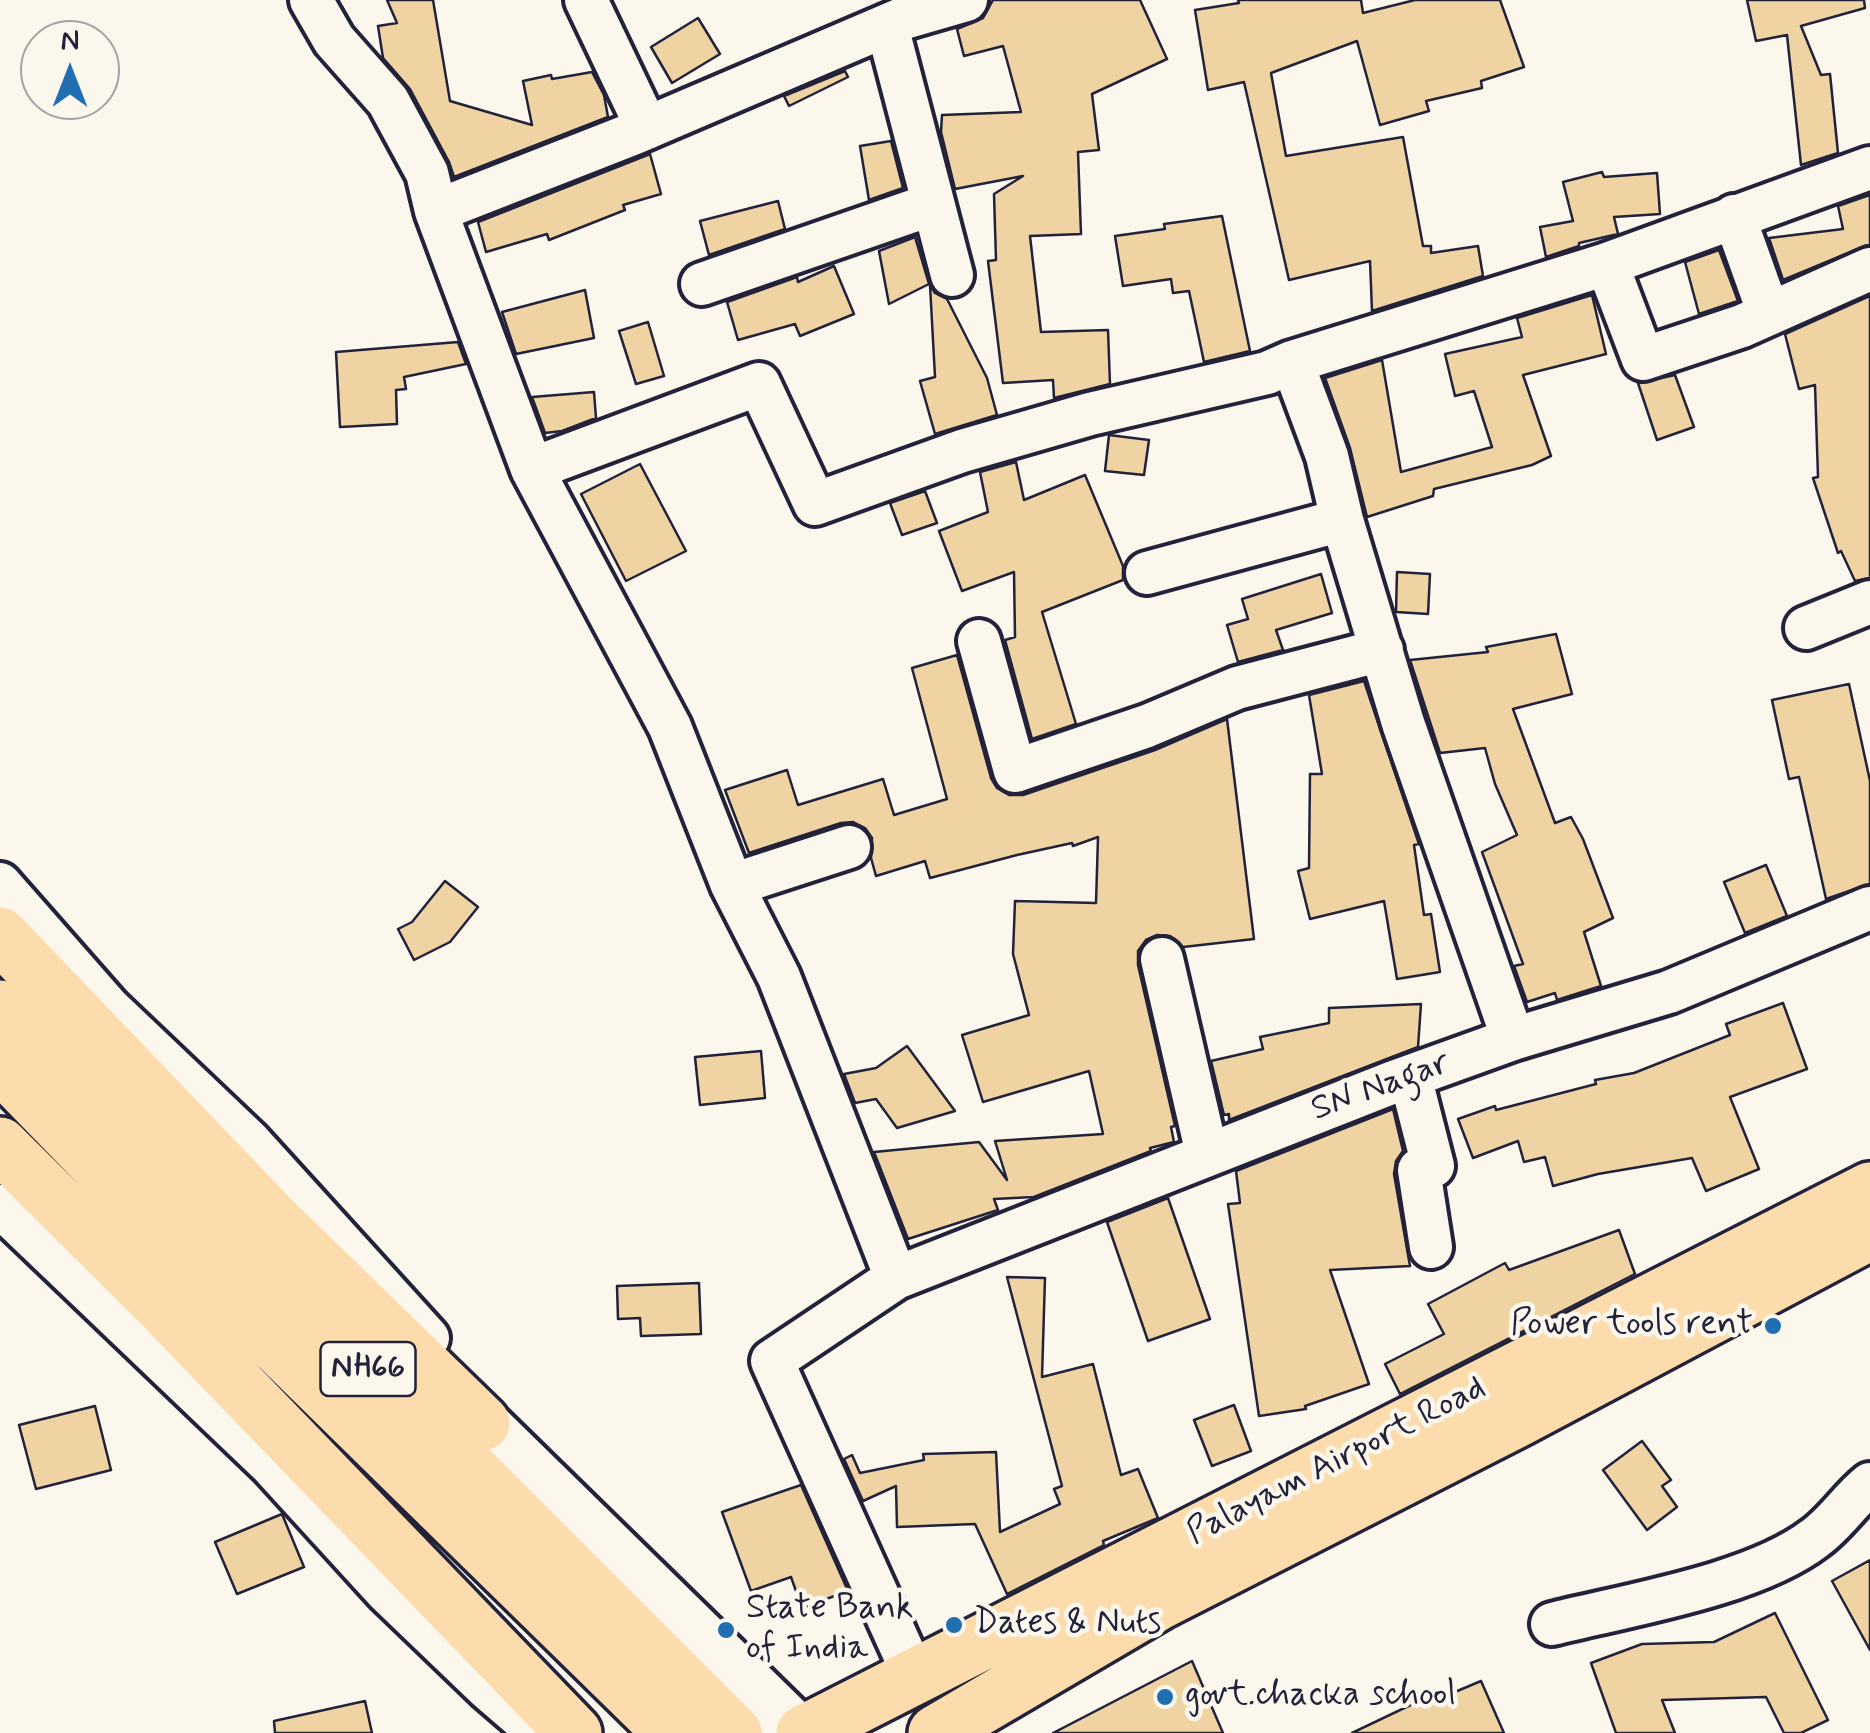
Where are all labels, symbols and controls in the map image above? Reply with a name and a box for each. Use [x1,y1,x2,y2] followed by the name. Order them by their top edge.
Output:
[20,20,120,120] north arrow
[61,23,79,60] text: N
[1306,1044,1456,1132] street label: SN Nagar
[1511,1305,1753,1347] place label: Power tools rent
[1762,1315,1784,1337] marker: Power tools rent
[320,1342,416,1396] road number: NH66
[1181,1368,1493,1556] street label: Palayam Airport Road
[746,1589,913,1671] place label: State Bank of India
[974,1604,1161,1646] place label: Dates & Nuts
[943,1614,965,1636] marker: Dates & Nuts
[715,1619,737,1641] marker: State Bank of India
[1185,1676,1456,1718] place label: govt.chacka school
[1154,1686,1176,1708] marker: govt.chacka school

